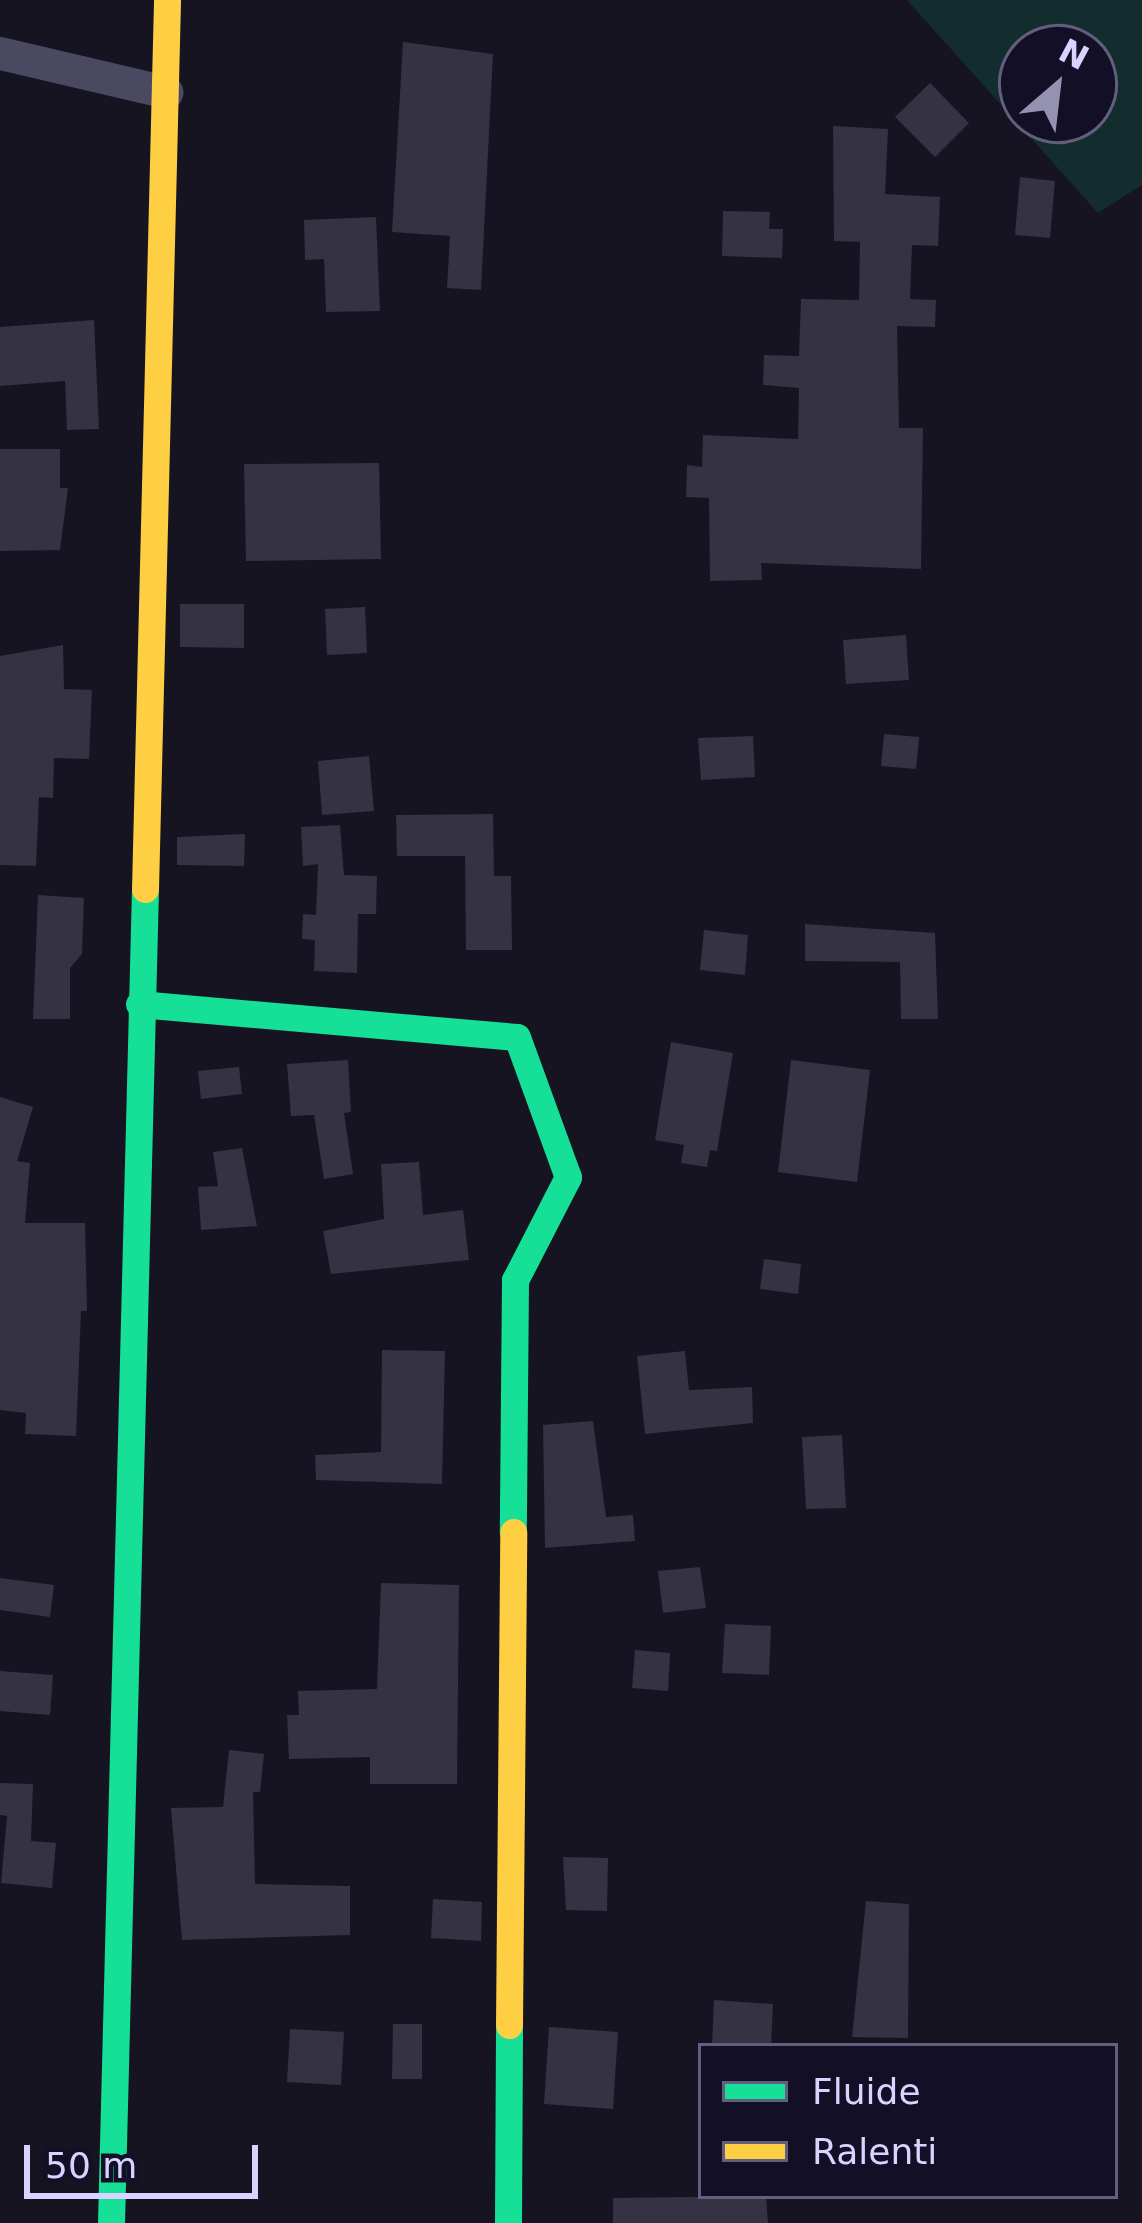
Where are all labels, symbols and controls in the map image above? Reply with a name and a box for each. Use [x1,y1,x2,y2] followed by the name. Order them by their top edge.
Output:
[998,24,1118,144] north arrow
[1052,31,1095,78] text: N
[698,2043,1118,2199] legend
[812,2071,921,2112] text: Fluide
[30,2121,264,2195] scale bar
[812,2131,937,2172] text: Ralenti
[45,2145,137,2186] text: 50 m

